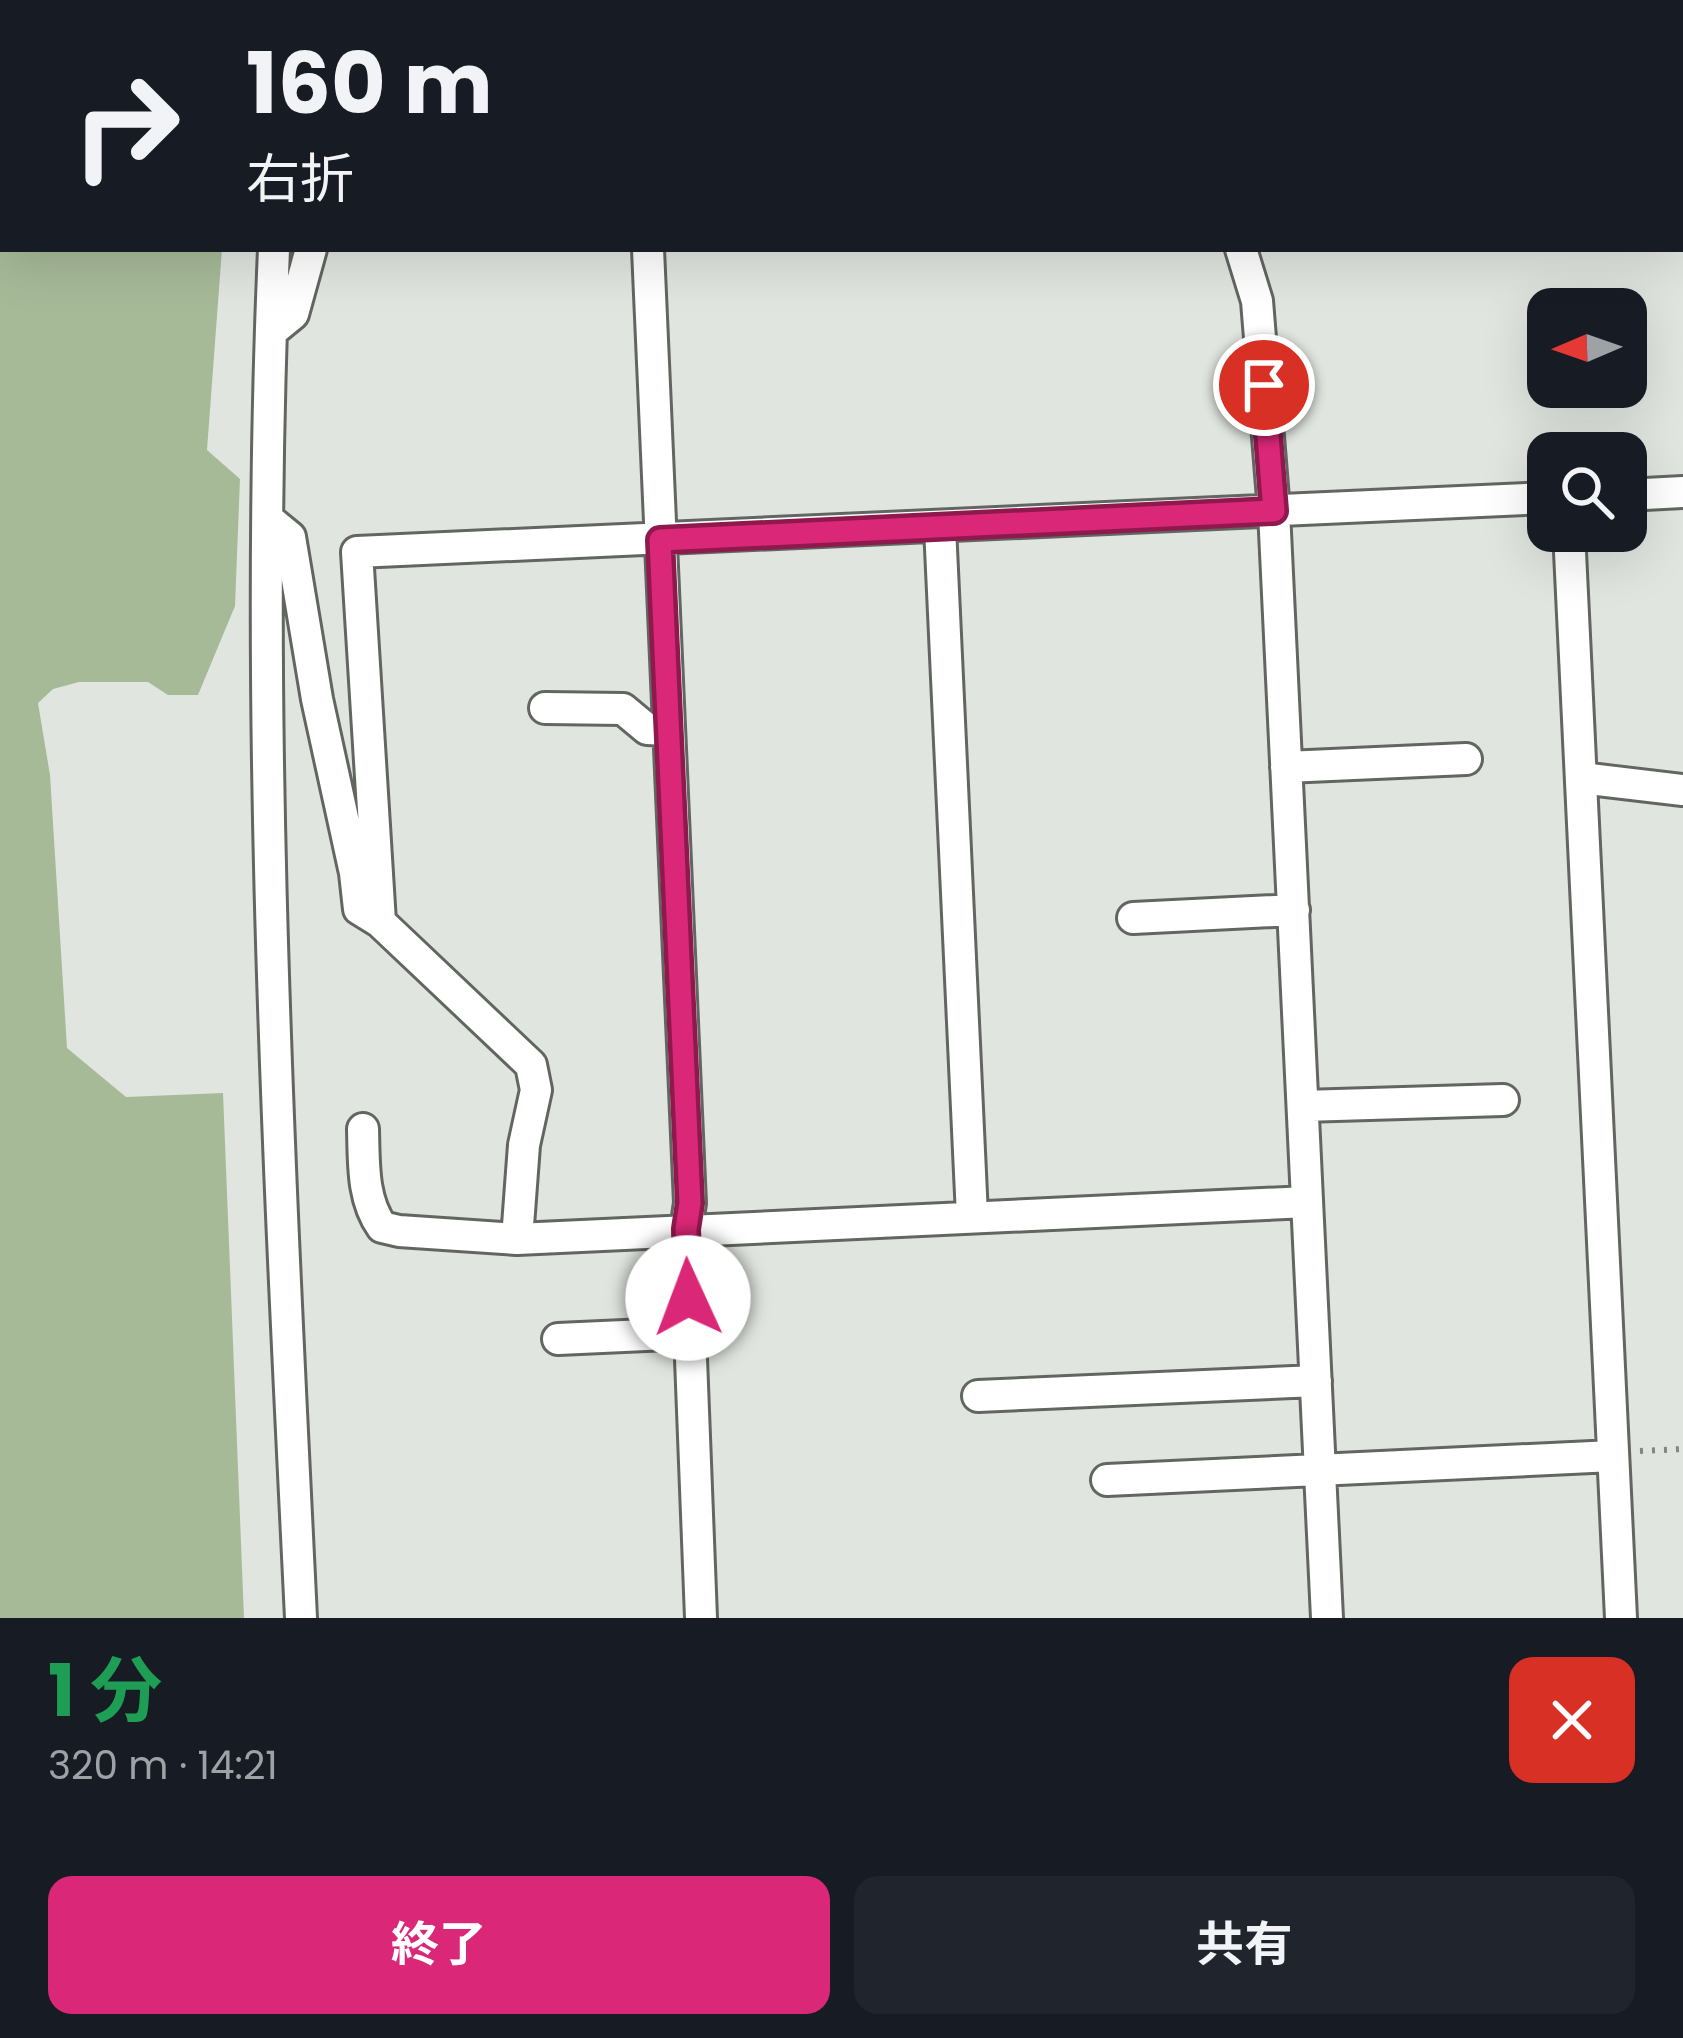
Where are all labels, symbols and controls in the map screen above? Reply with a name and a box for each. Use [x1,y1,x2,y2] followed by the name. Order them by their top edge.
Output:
[246,25,493,142] text: 160 m
[48,48,204,204] icon: right
[246,141,354,217] text: 右折
[1527,288,1647,408] north arrow
[1527,288,1647,552] map controls
[1213,334,1315,436] pin
[1231,352,1297,418] icon: arrive
[1527,432,1647,552] button: search
[625,1235,751,1361] position arrow
[48,1640,162,1741] text: 1 分
[1509,1657,1635,1783] button: close
[48,1738,278,1793] text: 320 m · 14:21
[48,1876,830,2014] button: 終了
[854,1876,1635,2014] button: 共有

